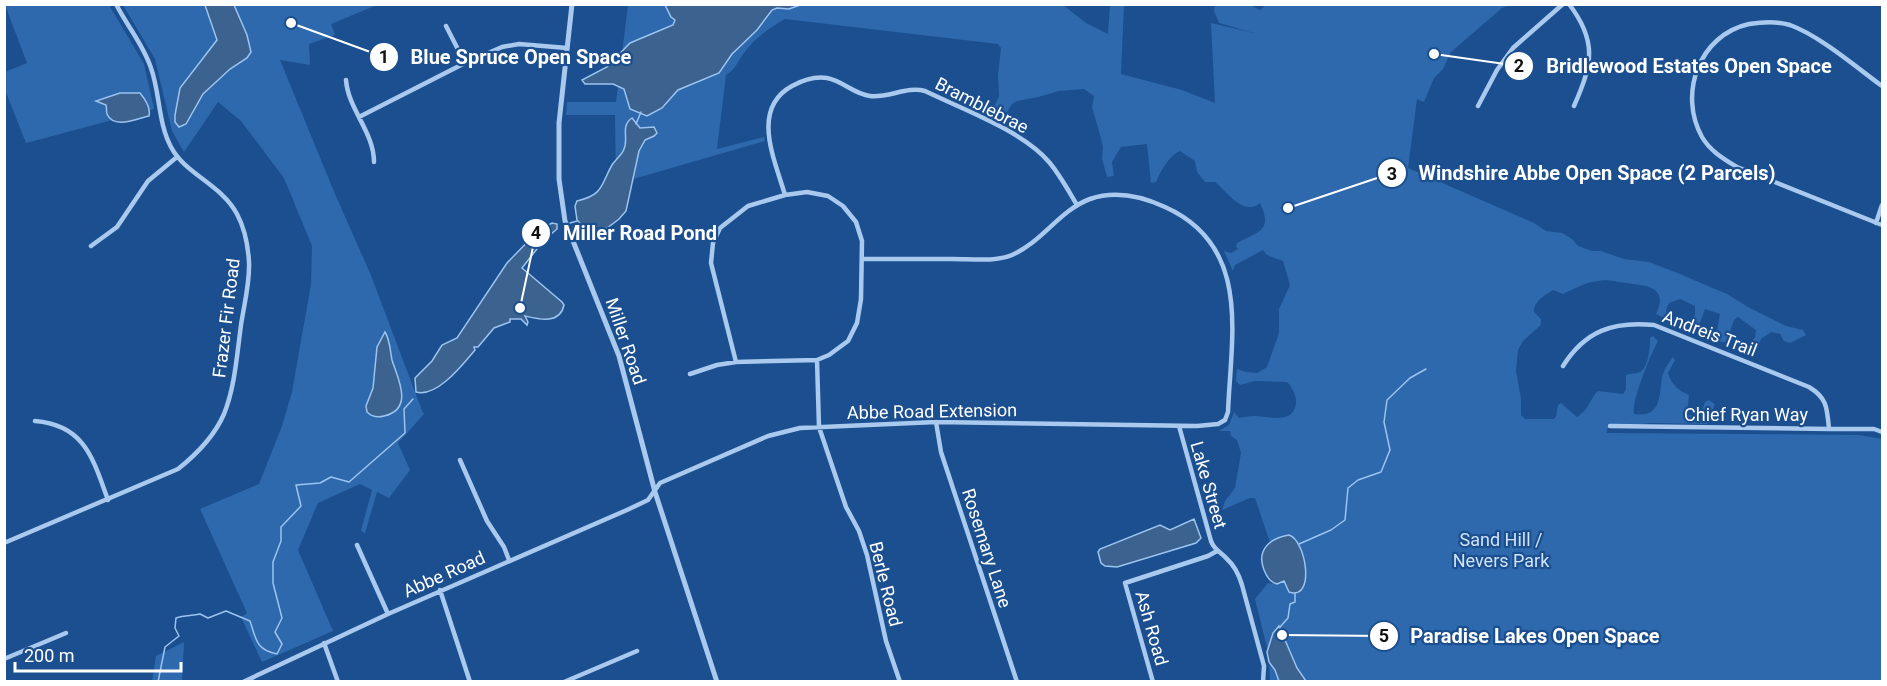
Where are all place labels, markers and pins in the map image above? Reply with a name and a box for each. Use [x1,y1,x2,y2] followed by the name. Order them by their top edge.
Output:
[369,38,644,76] callout: Blue Spruce Open Space
[1504,47,1844,85] callout: Bridlewood Estates Open Space
[1377,154,1788,192] callout: Windshire Abbe Open Space (2 Parcels)
[521,214,729,252] callout: Miller Road Pond
[1369,617,1672,655] callout: Paradise Lakes Open Space

